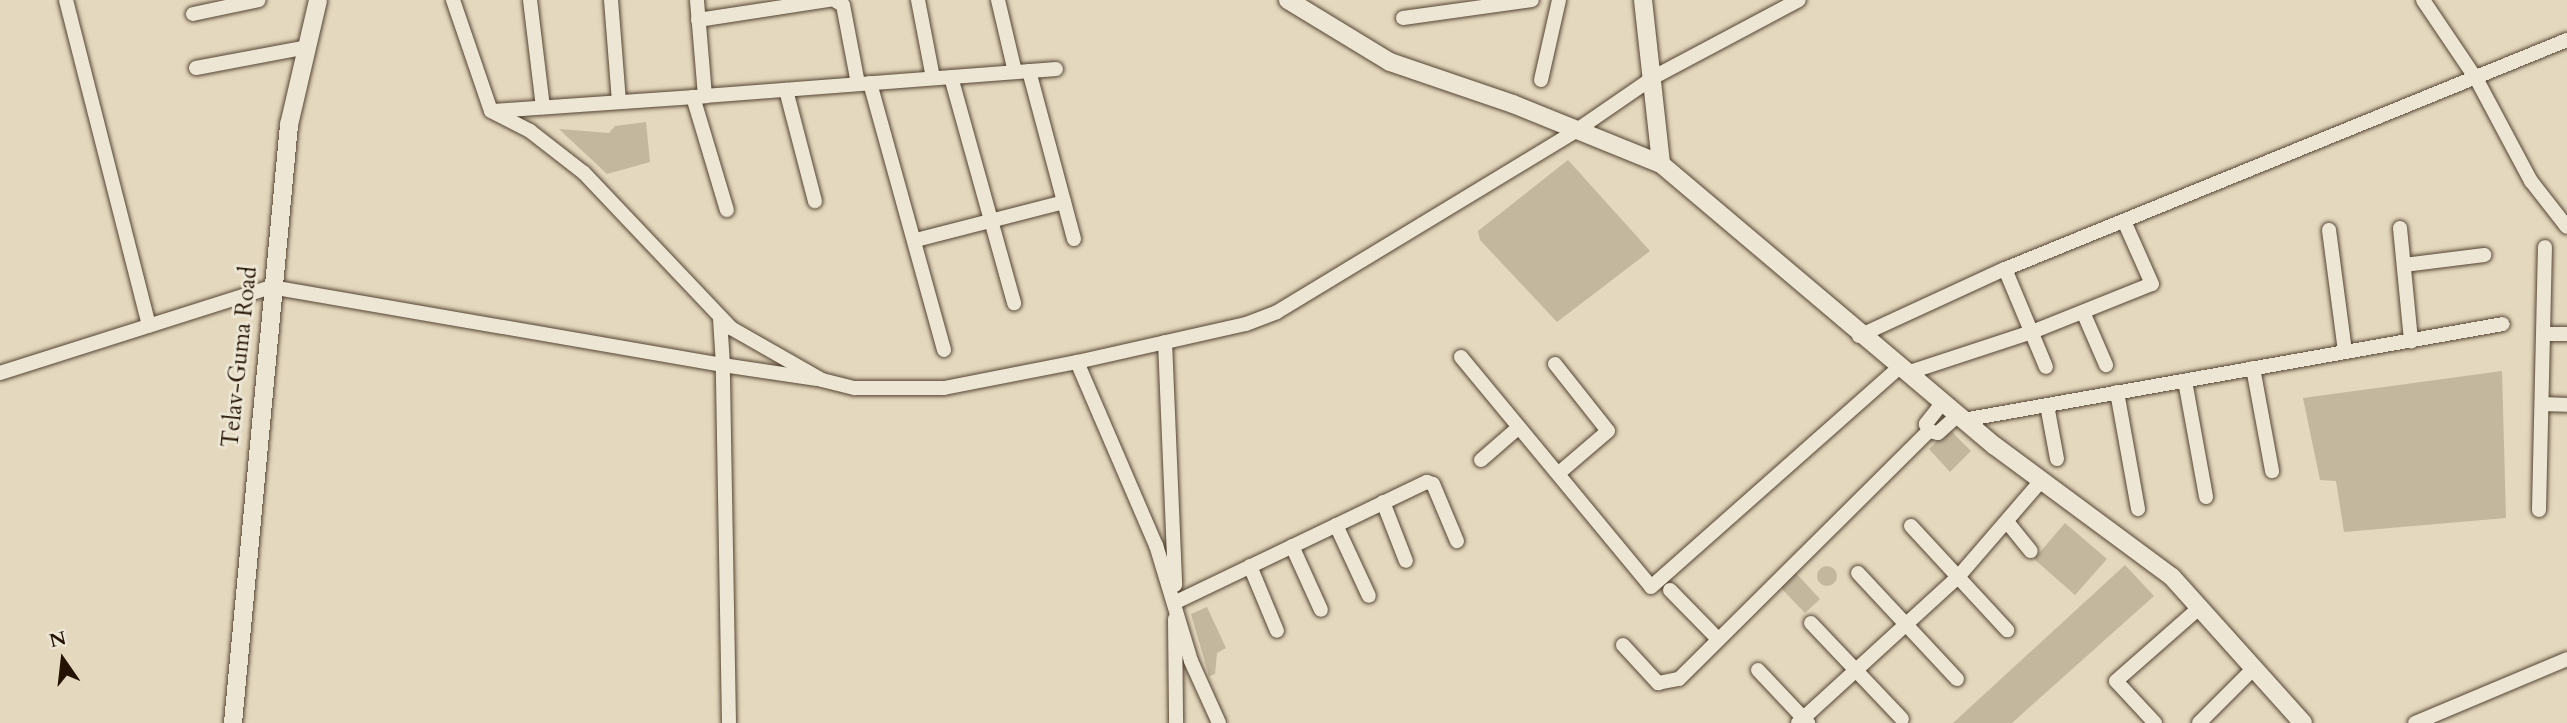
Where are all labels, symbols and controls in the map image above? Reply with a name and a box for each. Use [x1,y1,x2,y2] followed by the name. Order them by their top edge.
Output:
[217,265,263,449] street label: Telav-Guma Road
[28,625,98,695] north arrow
[47,625,69,654] text: N

